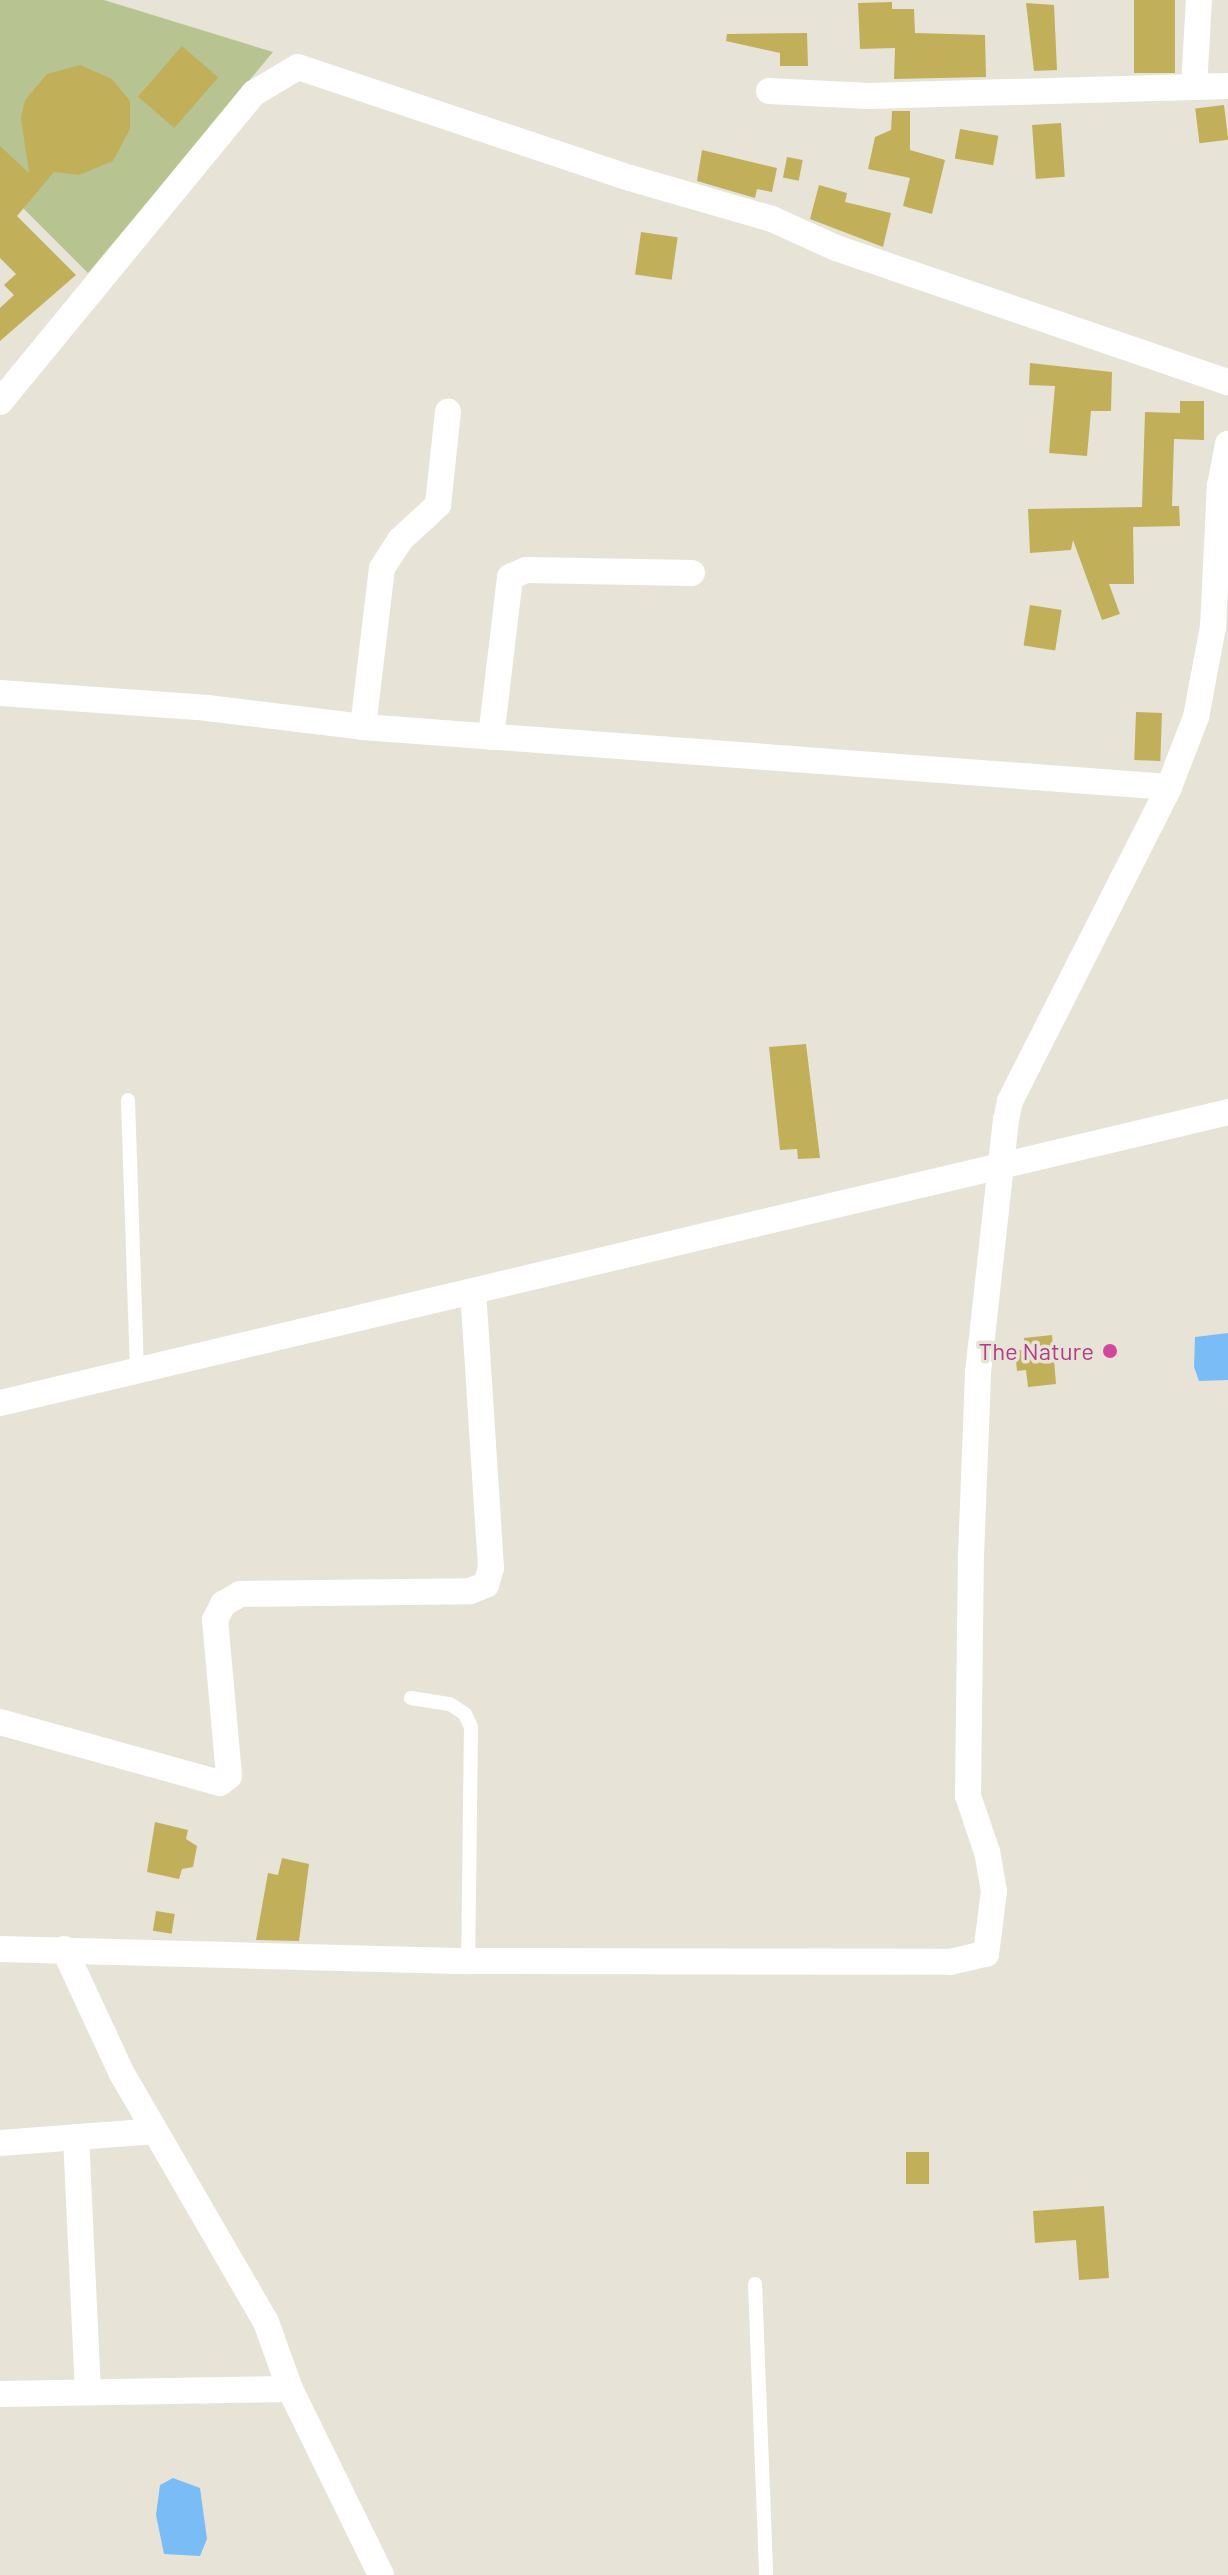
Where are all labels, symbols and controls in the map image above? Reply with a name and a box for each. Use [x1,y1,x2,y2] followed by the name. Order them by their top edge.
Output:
[979,1337,1094,1365] place label: The Nature
[1101,1342,1119,1360] marker: The Nature

